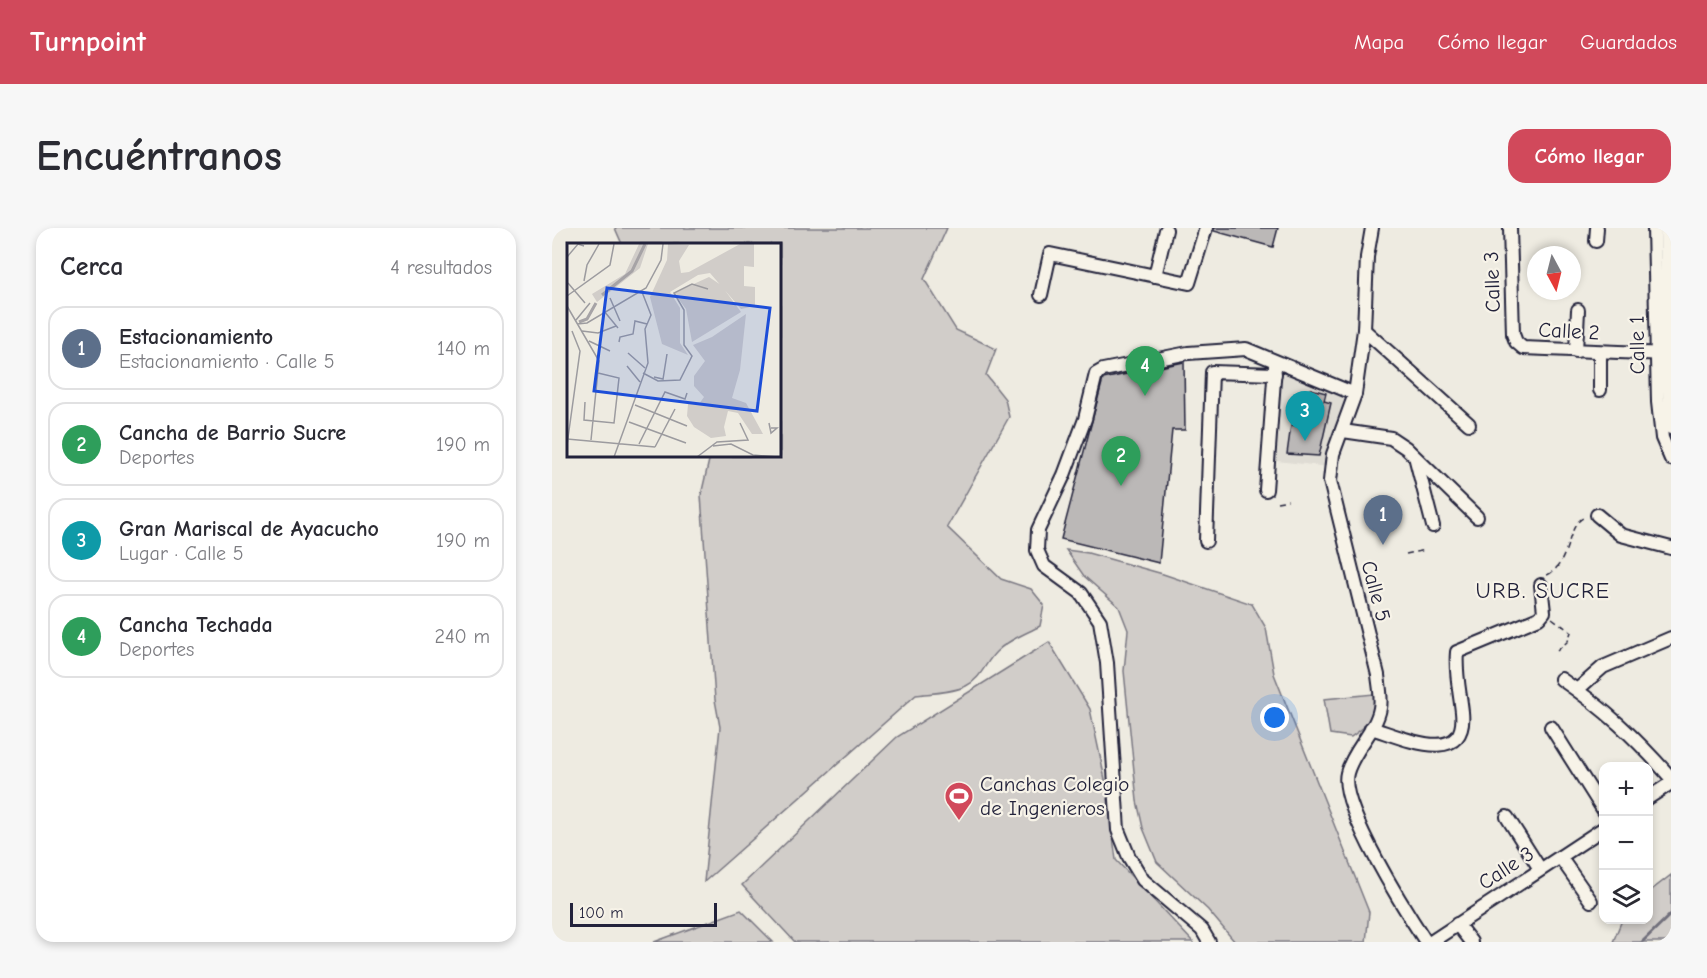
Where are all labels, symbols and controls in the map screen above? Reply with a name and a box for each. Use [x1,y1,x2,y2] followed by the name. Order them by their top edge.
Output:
[30,26,146,58] text: Turnpoint
[1354,30,1404,54] text: Mapa
[1437,30,1547,54] text: Cómo llegar
[1580,30,1677,54] text: Guardados
[1508,129,1671,183] button: Cómo llegar
[36,132,282,181] text: Encuéntranos
[567,243,782,458] inset map
[1527,246,1581,300] north arrow
[1479,251,1505,313] street label: Calle 3
[60,252,124,282] text: Cerca
[390,256,492,279] text: 4 resultados
[1624,315,1650,375] street label: Calle 1
[1538,317,1600,345] street label: Calle 2
[119,324,273,350] text: Estacionamiento
[78,337,85,360] text: 1
[437,337,490,360] text: 140 m
[1126,346,1164,396] pin: 4
[119,350,335,373] text: Estacionamiento · Calle 5
[1286,392,1324,441] pin: 3
[119,420,346,446] text: Cancha de Barrio Sucre
[77,433,86,456] text: 2
[436,433,490,456] text: 190 m
[1102,436,1140,486] pin: 2
[119,446,194,469] text: Deportes
[1364,496,1402,545] pin: 1
[119,516,379,542] text: Gran Mariscal de Ayacucho
[77,529,86,552] text: 3
[436,529,490,552] text: 190 m
[119,542,244,565] text: Lugar · Calle 5
[1356,558,1396,624] street label: Calle 5
[1476,578,1610,604] district label: URB. SUCRE
[119,612,273,638] text: Cancha Techada
[77,625,86,648] text: 4
[435,625,490,648] text: 240 m
[119,638,194,661] text: Deportes
[1260,703,1289,732] your location
[1599,762,1653,924] map controls
[1599,762,1653,816] button: +
[980,772,1129,820] place label: Canchas Colegio de Ingenieros
[943,780,975,822] sports icon: Canchas Colegio de Ingenieros
[1599,816,1653,870] button: −
[1474,841,1538,895] street label: Calle 3
[1599,870,1653,924] button: layers
[570,900,717,928] scale bar
[579,904,623,922] text: 100 m

